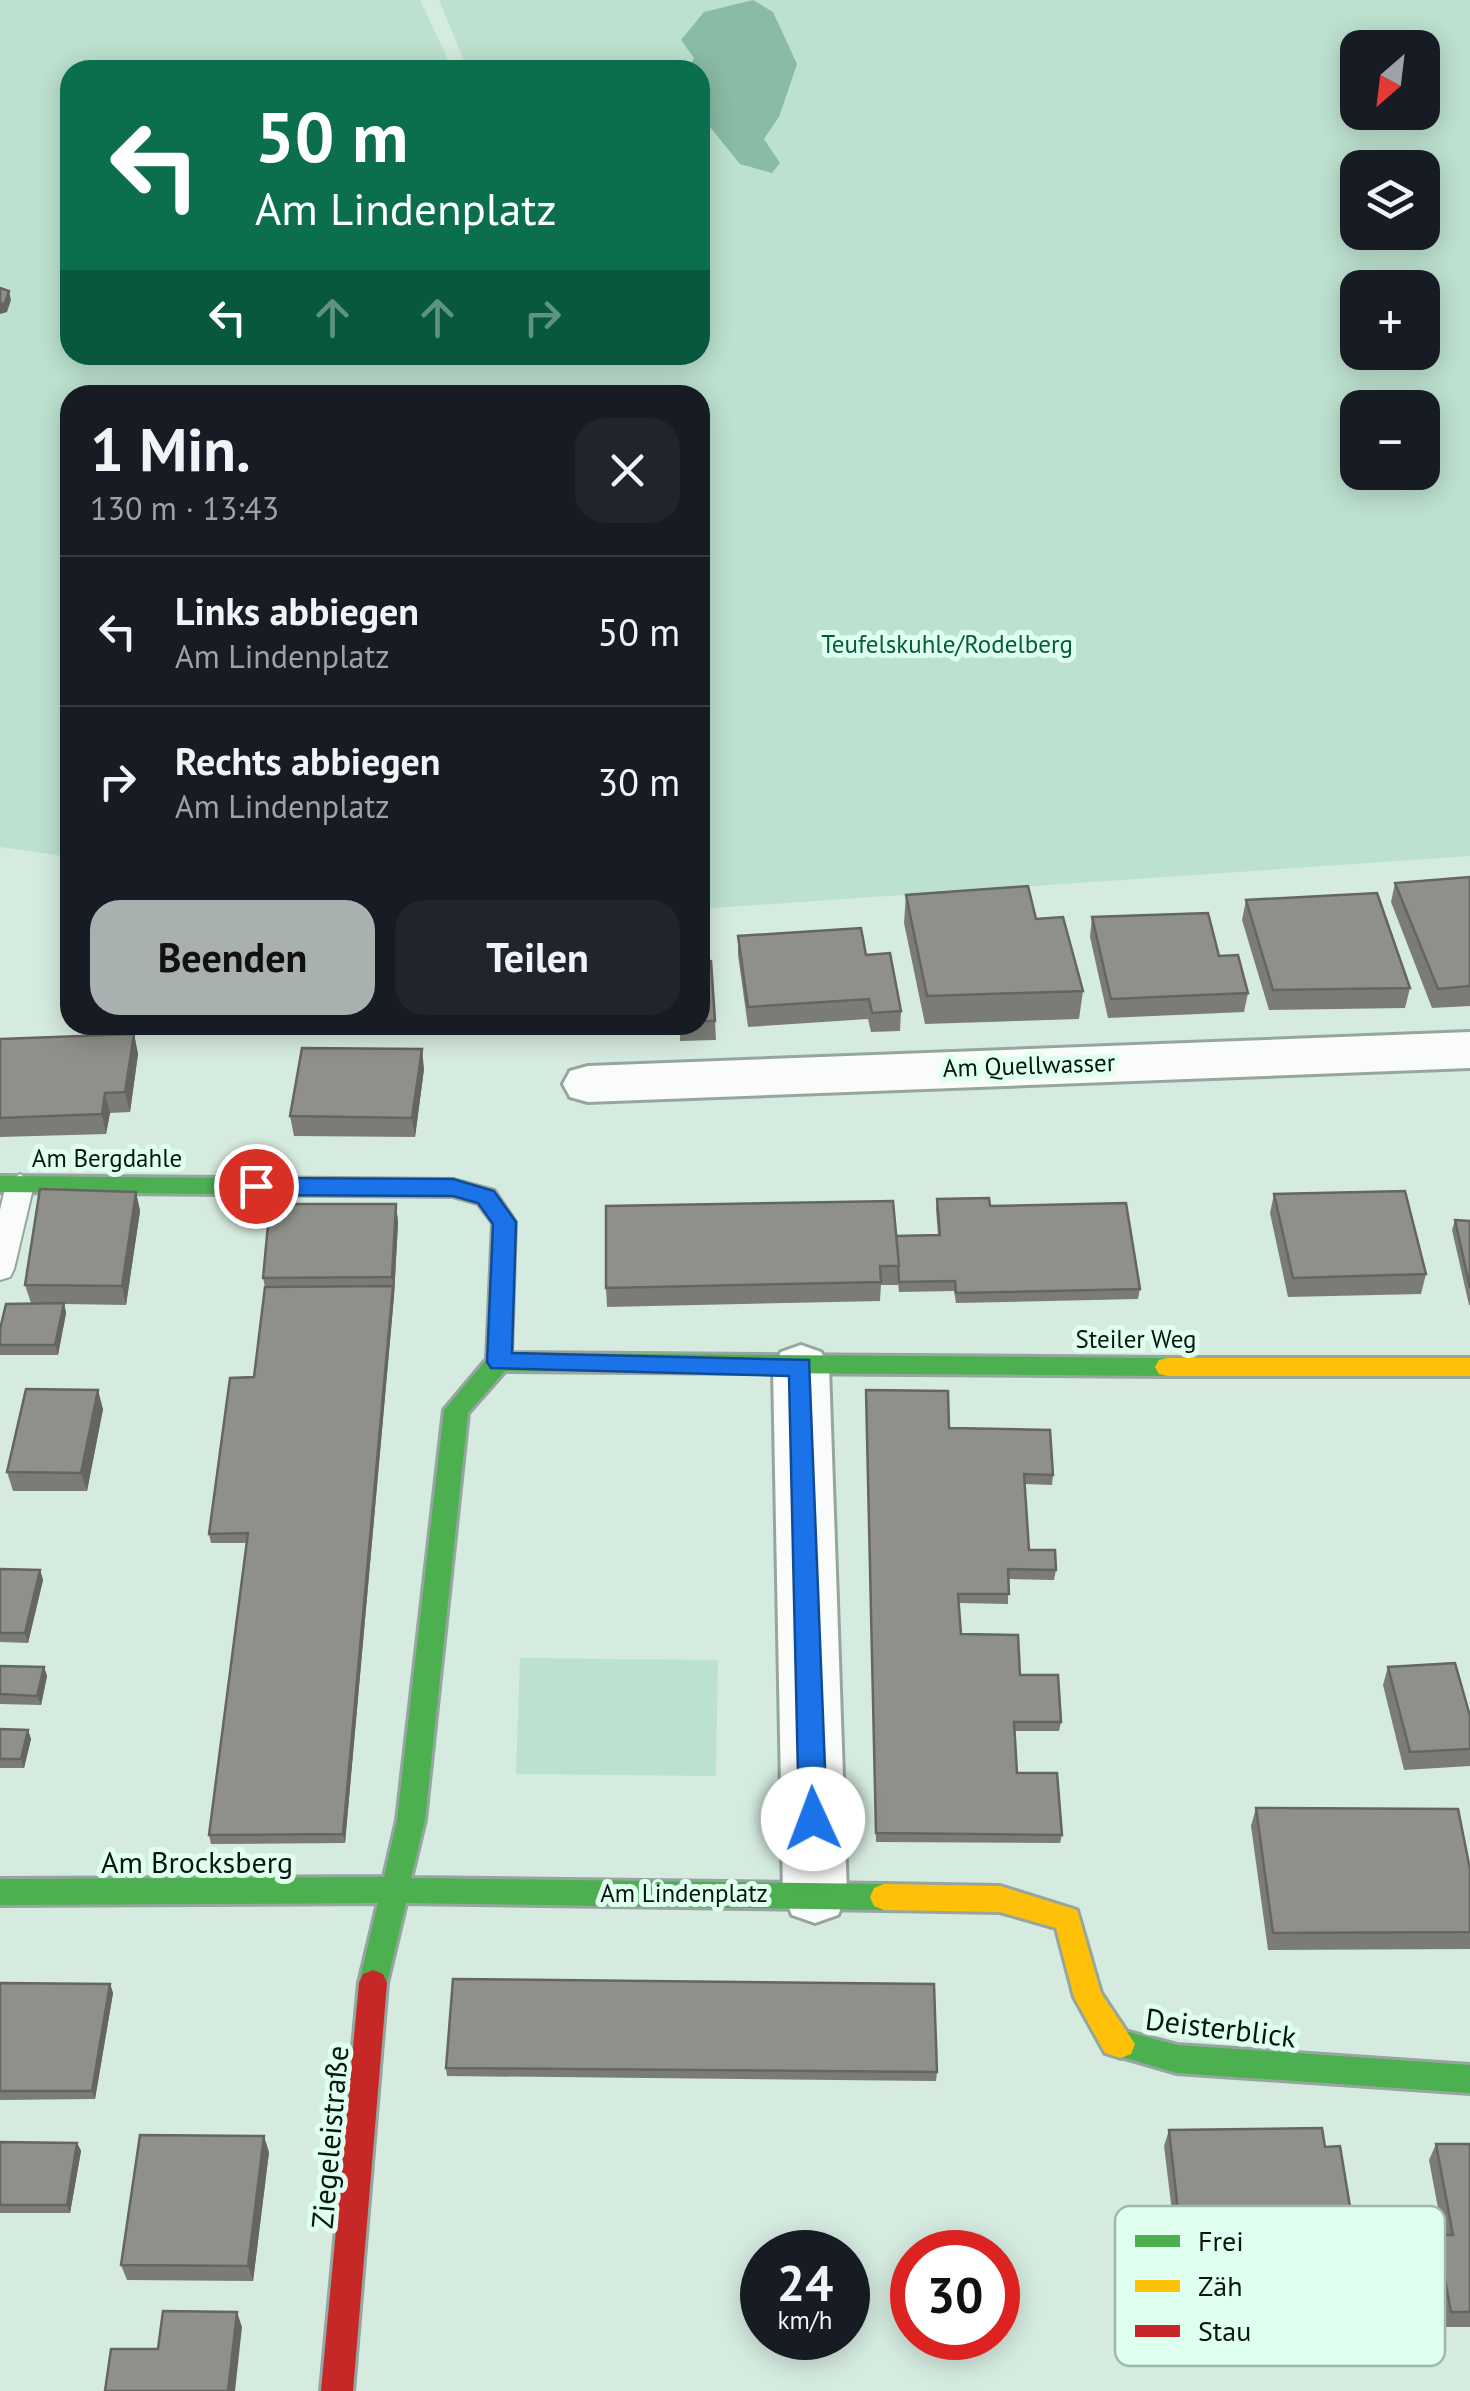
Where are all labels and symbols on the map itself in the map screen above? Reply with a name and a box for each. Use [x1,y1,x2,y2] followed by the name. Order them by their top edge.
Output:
[1340,30,1440,130] north arrow
[821,628,1073,660] park label: Teufelskuhle/Rodelberg
[942,1046,1116,1084] street label: Am Quellwasser
[32,1142,182,1174] street label: Am Bergdahle
[214,1144,299,1229] pin
[1075,1323,1197,1355] street label: Steiler Weg
[761,1767,865,1871] position arrow
[101,1842,293,1881] street label: Am Brocksberg
[600,1877,768,1909] street label: Am Lindenplatz
[1143,1998,1299,2056] street label: Deisterblick
[302,2044,356,2230] street label: Ziegeleistraße
[1115,2206,1445,2366] legend
[1198,2222,1244,2259] text: Frei
[890,2230,1020,2360] speed limit sign: 30
[1198,2267,1242,2304] text: Zäh
[1198,2312,1251,2349] text: Stau

